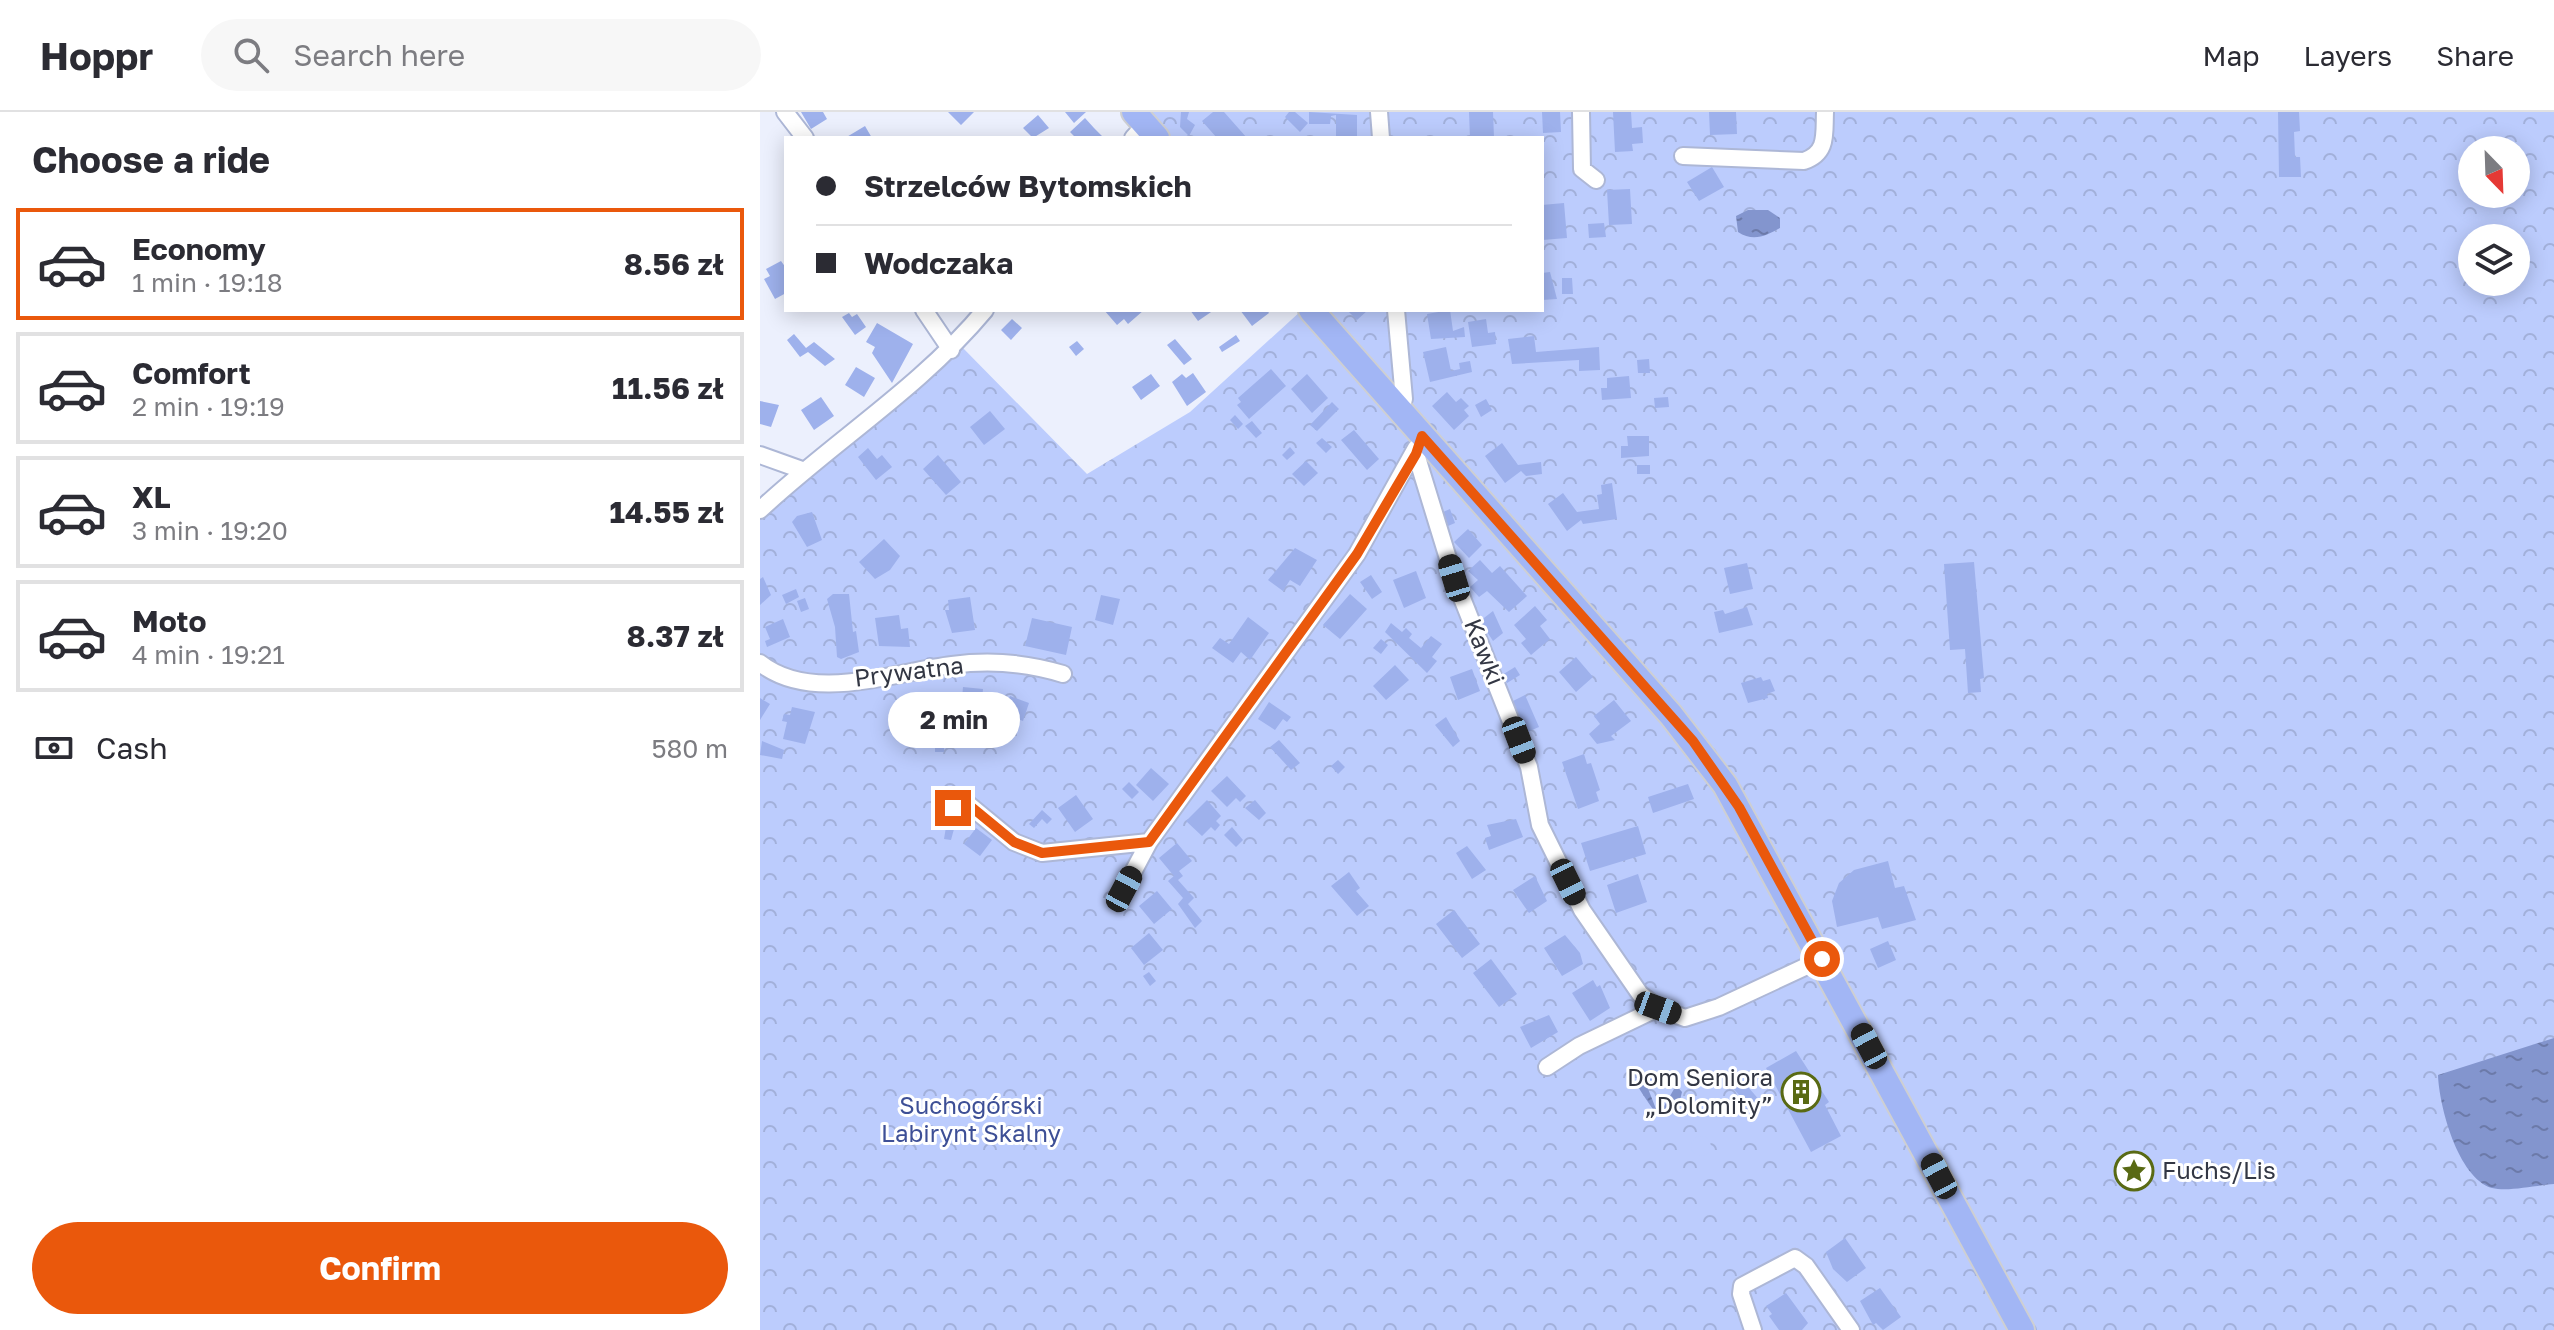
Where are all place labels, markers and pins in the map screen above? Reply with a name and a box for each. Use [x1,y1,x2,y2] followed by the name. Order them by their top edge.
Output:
[1627,1062,1773,1119] place label: Dom Seniora „Dolomity”
[1780,1071,1822,1113] building icon: Dom Seniora „Dolomity”
[2113,1150,2155,1192] place icon: Fuchs/Lis
[2162,1155,2276,1184] place label: Fuchs/Lis

